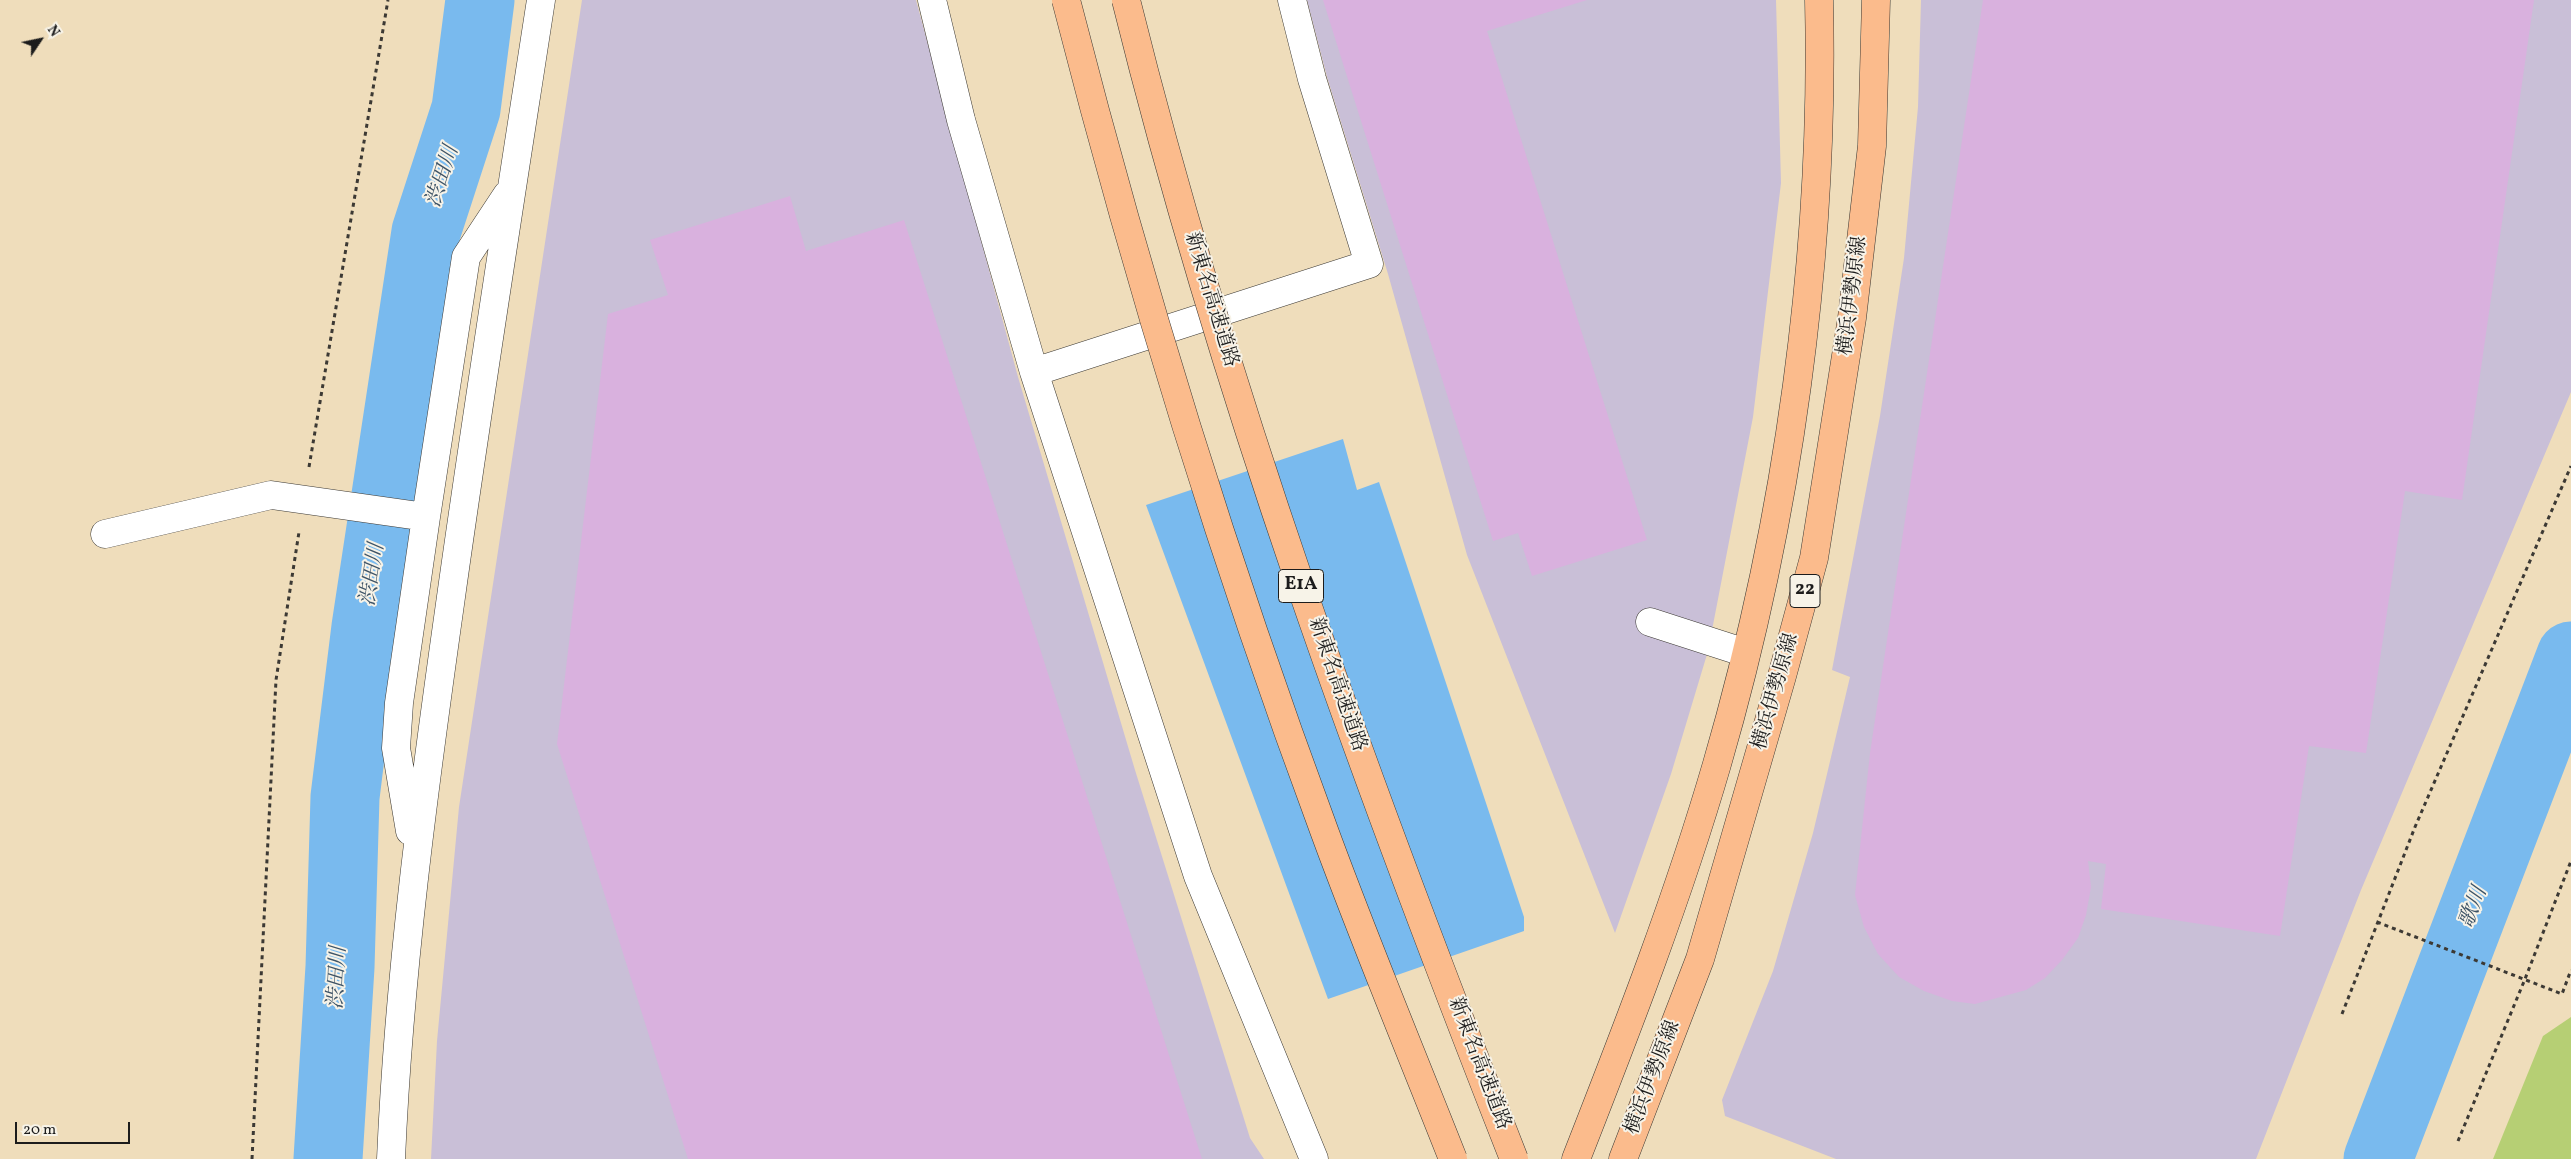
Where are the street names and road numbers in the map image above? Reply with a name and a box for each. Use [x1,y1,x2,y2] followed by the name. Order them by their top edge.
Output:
[1178,230,1242,370] street label: 新東名高速道路
[1835,235,1873,357] street label: 横浜伊勢原線
[1278,570,1324,602] road number: E1A
[1790,574,1820,608] road number: 22
[1302,615,1370,755] street label: 新東名高速道路
[1749,631,1805,753] street label: 横浜伊勢原線
[1442,994,1514,1134] street label: 新東名高速道路
[1621,1018,1687,1138] street label: 横浜伊勢原線

